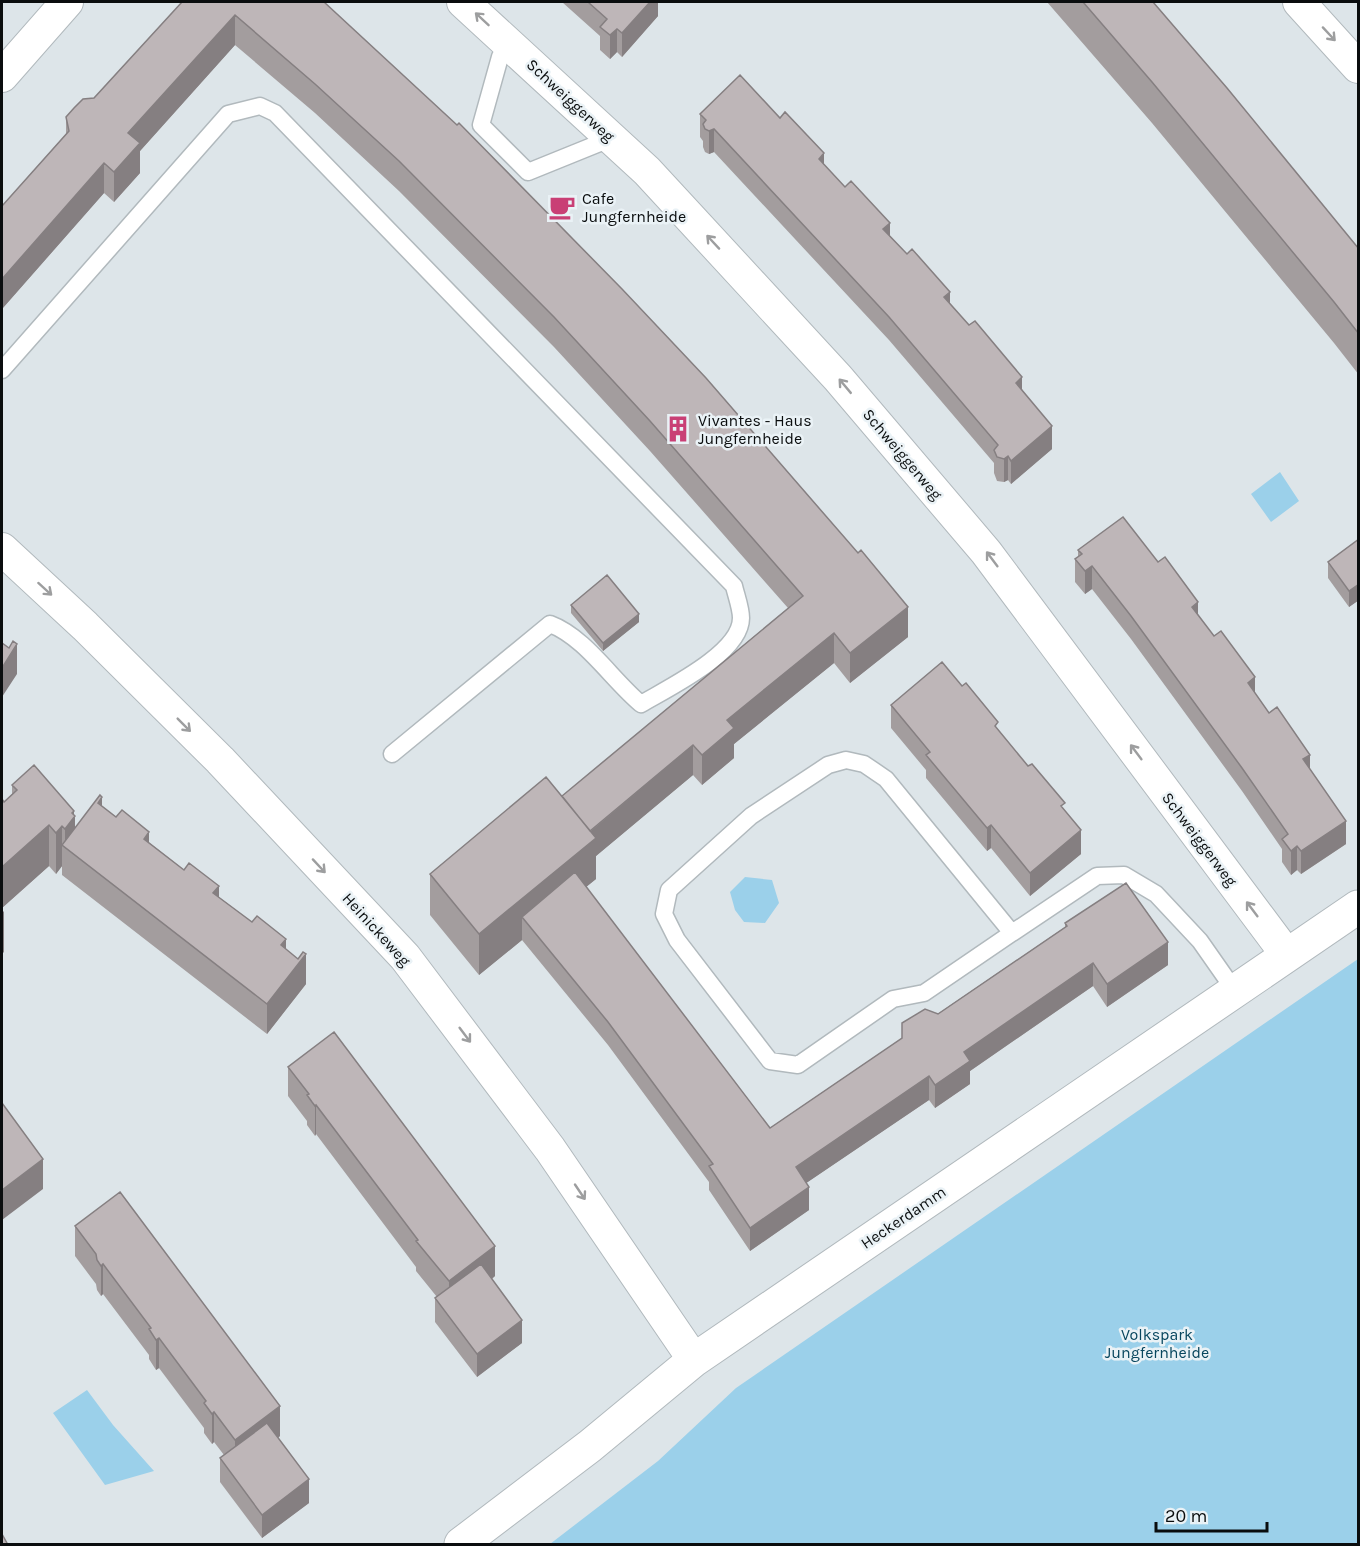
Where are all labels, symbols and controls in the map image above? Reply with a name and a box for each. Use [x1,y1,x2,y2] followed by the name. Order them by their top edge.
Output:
[475,12,490,26] one-way arrow
[1321,26,1335,41] one-way arrow
[523,55,618,146] street label: Schweiggerweg
[582,189,686,226] place label: Cafe Jungfernheide
[547,192,577,222] cafe icon: Cafe Jungfernheide
[706,235,720,250] one-way arrow
[838,379,852,394] one-way arrow
[859,405,946,504] street label: Schweiggerweg
[698,411,812,448] place label: Vivantes - Haus Jungfernheide
[663,414,693,444] building icon: Vivantes - Haus Jungfernheide
[986,552,998,568] one-way arrow
[37,582,52,596] one-way arrow
[177,717,192,732] one-way arrow
[1129,745,1142,761] one-way arrow
[1158,788,1241,890] street label: Schweiggerweg
[312,858,326,873] one-way arrow
[339,889,415,970] street label: Heinickeweg
[1246,901,1259,917] one-way arrow
[458,1027,471,1043] one-way arrow
[857,1182,949,1253] street label: Heckerdamm
[574,1184,586,1200] one-way arrow
[1105,1325,1209,1362] park label: Volkspark Jungfernheide
[1156,1495,1267,1533] scale bar
[1165,1505,1207,1527] text: 20 m

